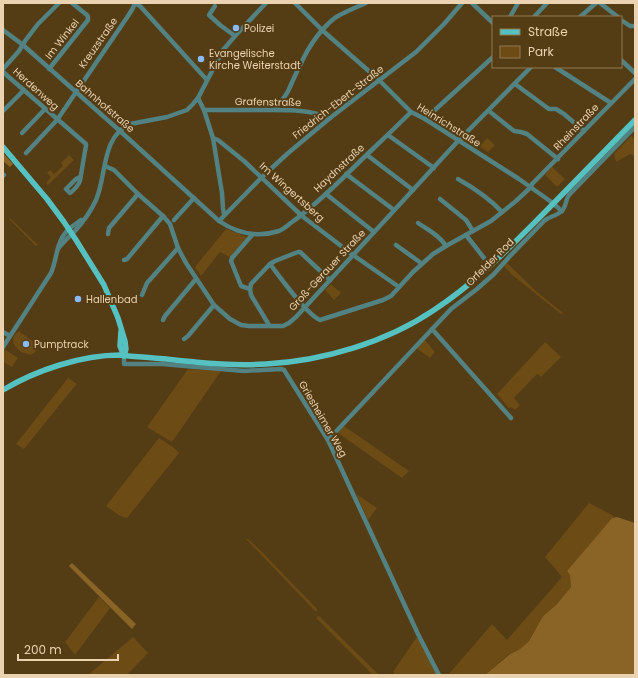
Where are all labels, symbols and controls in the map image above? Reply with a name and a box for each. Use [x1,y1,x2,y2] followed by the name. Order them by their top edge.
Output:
[75,14,121,72] street label: Kreuzstraße
[41,16,83,62] street label: Im Winkel
[492,16,622,68] legend
[244,21,274,36] place label: Polizei
[231,23,241,33] marker: Polizei
[528,23,568,40] text: Straße
[528,43,555,60] text: Park
[209,46,301,73] place label: Evangelische Kirche Weiterstadt
[196,54,206,64] marker: Evangelische Kirche Weiterstadt
[289,62,387,142] street label: Friedrich-Ebert-Straße
[10,64,62,114] street label: Herdenweg
[72,76,138,136] street label: Bahnhofstraße
[235,94,301,110] street label: Grafenstraße
[414,99,484,151] street label: Heinrichstraße
[550,100,602,154] street label: Rheinstraße
[310,140,368,196] street label: Haydnstraße
[256,159,328,225] street label: Im Wingertsberg
[285,226,369,314] street label: Groß-Gerauer Straße
[463,235,517,289] street label: Orfelder Rod
[86,292,137,307] place label: Hallenbad
[73,294,83,304] marker: Hallenbad
[34,337,89,352] place label: Pumptrack
[21,339,31,349] marker: Pumptrack
[295,378,351,460] street label: Griesheimer Weg
[18,636,118,662] scale bar
[24,641,62,658] text: 200 m

